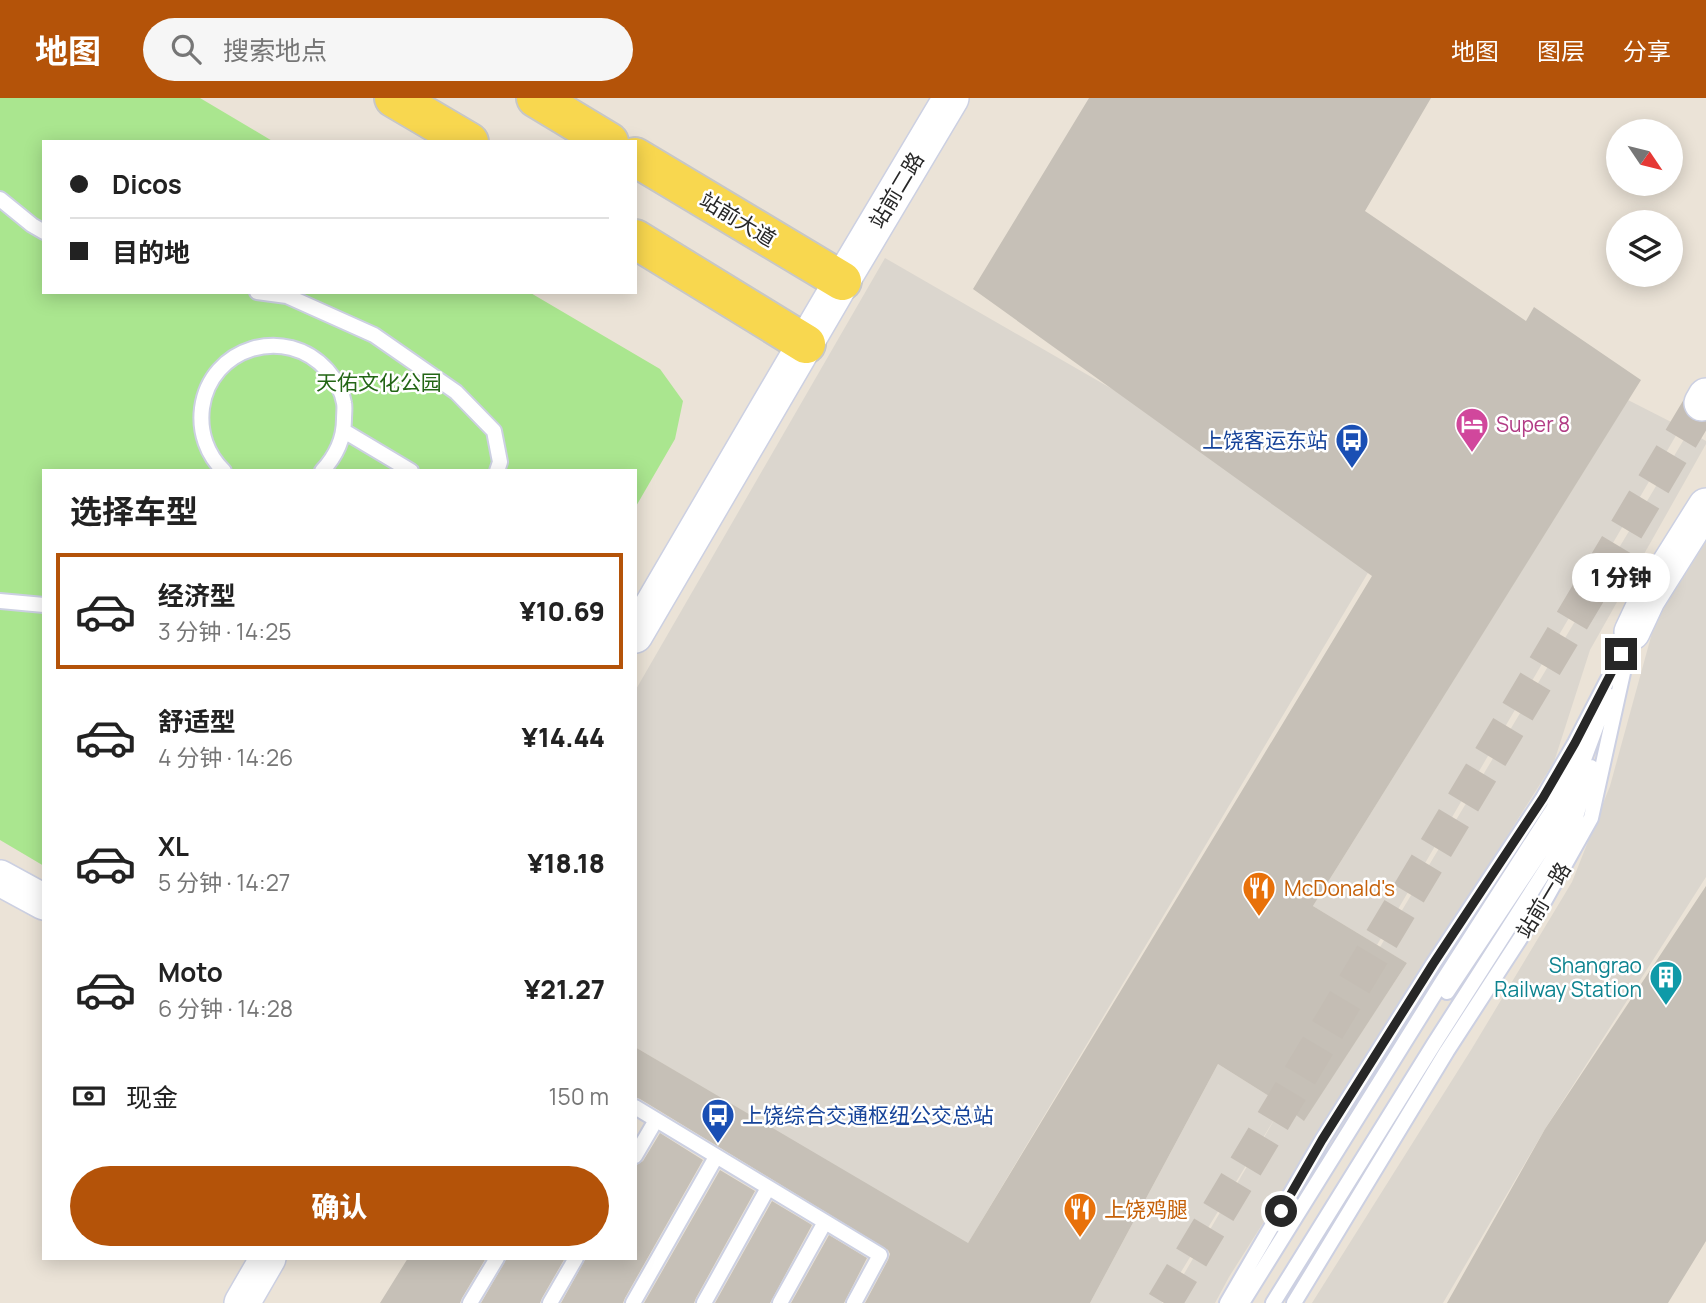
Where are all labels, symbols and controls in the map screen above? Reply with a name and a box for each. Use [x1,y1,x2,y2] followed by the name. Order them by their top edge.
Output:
[143,18,633,81] search box
[35,28,101,73] text: 地图
[167,30,205,68] icon: search
[223,32,327,68] text: 搜索地点
[1451,34,1499,67] text: 地图
[1537,34,1585,67] text: 图层
[1623,34,1671,67] text: 分享
[1606,119,1684,196] north arrow
[1606,119,1683,287] map controls
[862,147,930,233] street label: 站前二路
[112,166,182,202] text: Dicos
[695,185,781,253] street label: 站前大道
[1606,210,1683,287] button: layers
[112,234,190,270] text: 目的地
[316,368,442,396] park label: 天佑文化公园
[1453,405,1491,454] hotel icon: Super 8
[1496,410,1570,438] place label: Super 8
[1333,421,1371,470] bus stop icon: 上饶客运东站
[1202,426,1328,454] place label: 上饶客运东站
[70,489,198,533] text: 选择车型
[1572,552,1670,602] callout: 1 分钟
[1590,561,1652,593] text: 1 分钟
[158,577,236,613] text: 经济型
[74,580,137,643] icon: car
[519,593,605,629] text: ¥10.69
[158,615,292,647] text: 3 分钟 · 14:25
[1605,638,1637,670] route end
[158,703,236,739] text: 舒适型
[74,706,137,769] icon: car
[522,719,605,755] text: ¥14.44
[158,741,293,773] text: 4 分钟 · 14:26
[158,828,189,864] text: XL
[74,832,137,895] icon: car
[527,845,605,881] text: ¥18.18
[1509,857,1577,943] street label: 站前一路
[158,866,290,898] text: 5 分钟 · 14:27
[1240,869,1278,918] restaurant icon: McDonald's
[1284,874,1395,902] place label: McDonald's
[1494,951,1642,1003] place label: Shangrao Railway Station
[158,954,223,990] text: Moto
[74,958,137,1021] icon: car
[1647,958,1685,1007] building icon: Shangrao Railway Station
[524,971,605,1007] text: ¥21.27
[158,992,293,1024] text: 6 分钟 · 14:28
[70,1077,108,1115] icon: cash
[126,1079,178,1115] text: 现金
[549,1080,609,1112] text: 150 m
[699,1096,737,1145] bus stop icon: 上饶综合交通枢纽公交总站
[742,1101,994,1129] place label: 上饶综合交通枢纽公交总站
[70,1166,609,1246] button: 确认
[1061,1190,1099,1239] restaurant icon: 上饶鸡腿
[1104,1195,1188,1223] place label: 上饶鸡腿
[1265,1195,1297,1227] route start

